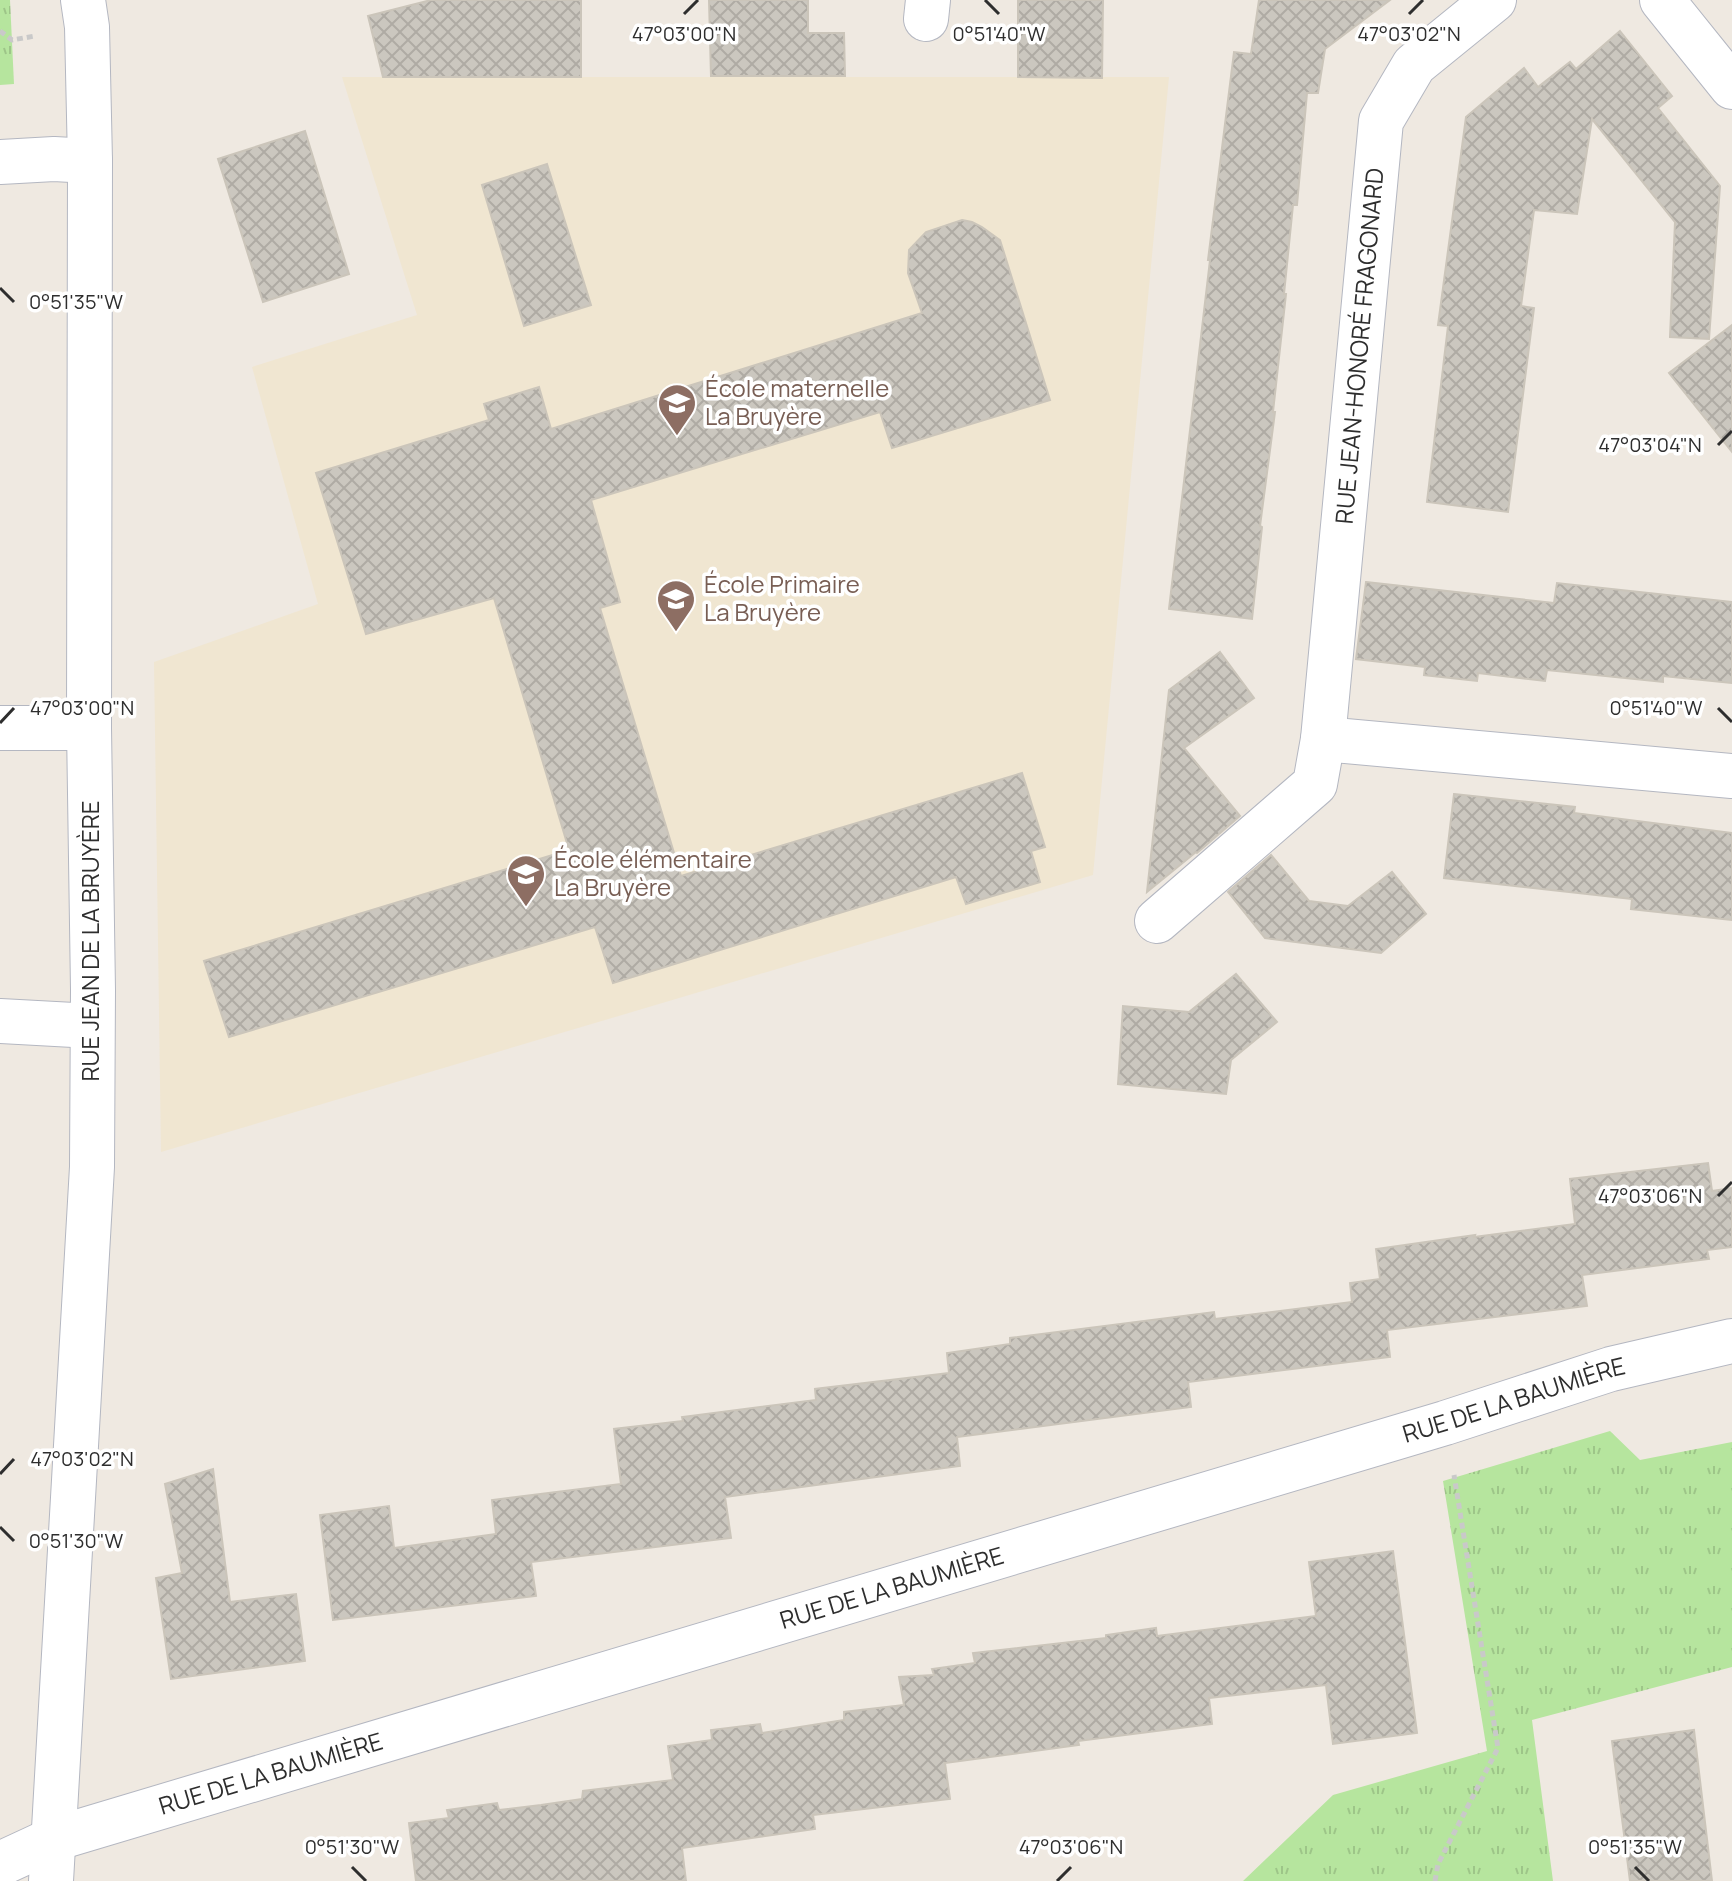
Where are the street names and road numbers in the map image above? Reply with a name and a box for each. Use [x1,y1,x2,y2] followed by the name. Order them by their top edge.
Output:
[1326,166,1391,525] street label: RUE JEAN-HONORÉ FRAGONARD
[73,800,106,1082] street label: RUE JEAN DE LA BRUYÈRE
[1398,1348,1628,1450] street label: RUE DE LA BAUMIÈRE
[776,1538,1007,1636] street label: RUE DE LA BAUMIÈRE
[155,1724,386,1822] street label: RUE DE LA BAUMIÈRE

